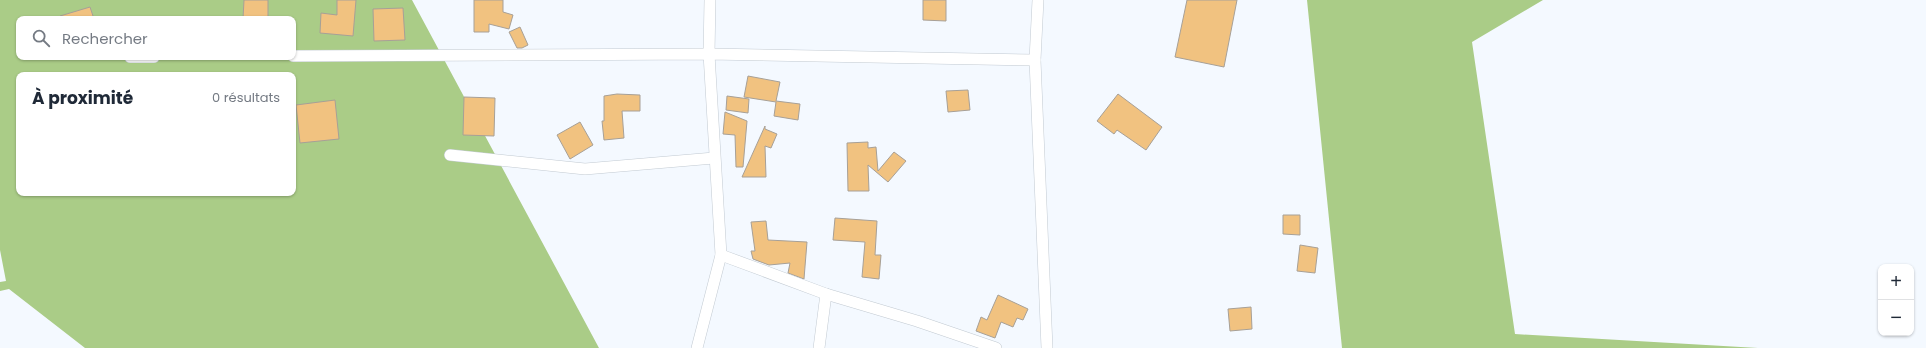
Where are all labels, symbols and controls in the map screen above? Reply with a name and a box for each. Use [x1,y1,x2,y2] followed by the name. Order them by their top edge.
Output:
[16,16,296,60] search box
[30,27,52,49] icon: search
[62,28,148,49] text: Rechercher
[32,86,133,110] text: À proximité
[212,88,280,107] text: 0 résultats
[1878,264,1914,336] map controls
[1878,264,1914,300] button: +
[1878,300,1914,336] button: −

